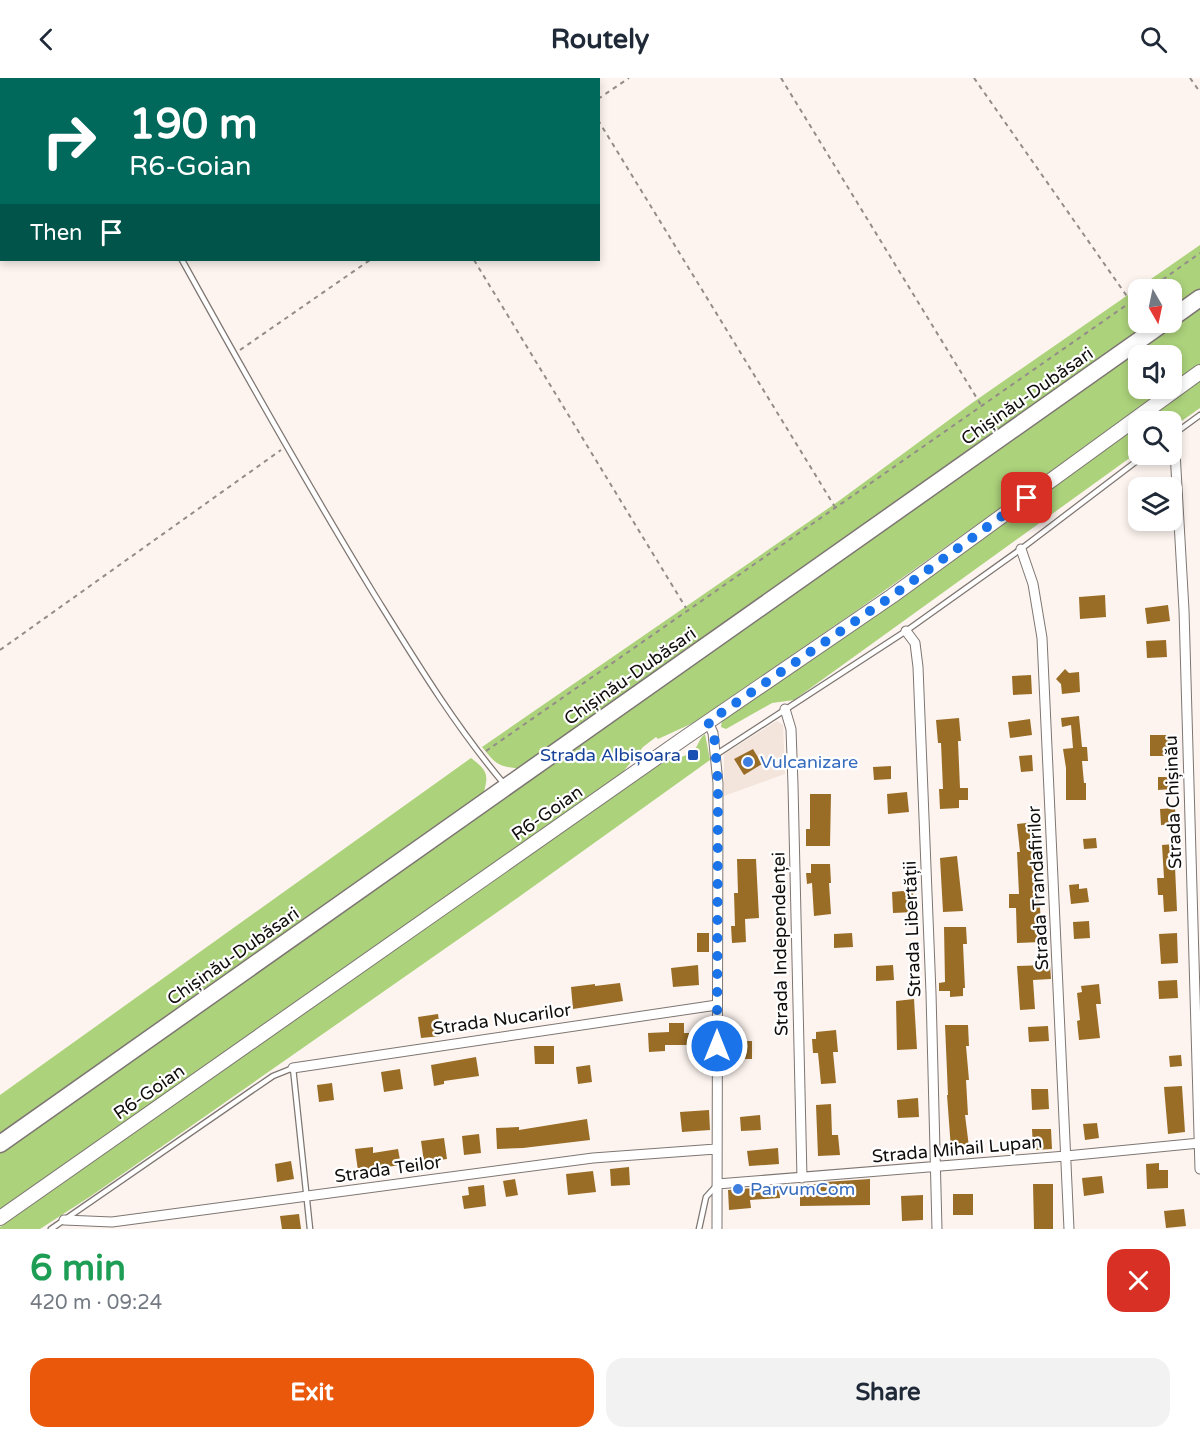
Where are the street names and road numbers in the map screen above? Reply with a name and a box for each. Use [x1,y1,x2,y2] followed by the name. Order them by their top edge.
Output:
[957,342,1097,450] street label: Chișinău-Dubăsari
[560,622,700,730] street label: Chișinău-Dubăsari
[1160,735,1186,869] street label: Strada Chișinău
[507,781,587,845] street label: R6-Goian
[1023,805,1053,971] street label: Strada Trandafirilor
[767,852,793,1036] street label: Strada Independenței
[899,860,925,998] street label: Strada Libertății
[163,902,303,1010] street label: Chișinău-Dubăsari
[431,998,573,1040] street label: Strada Nucarilor
[109,1060,189,1124] street label: R6-Goian
[871,1131,1043,1167] street label: Strada Mihail Lupan
[333,1151,443,1187] street label: Strada Teilor

